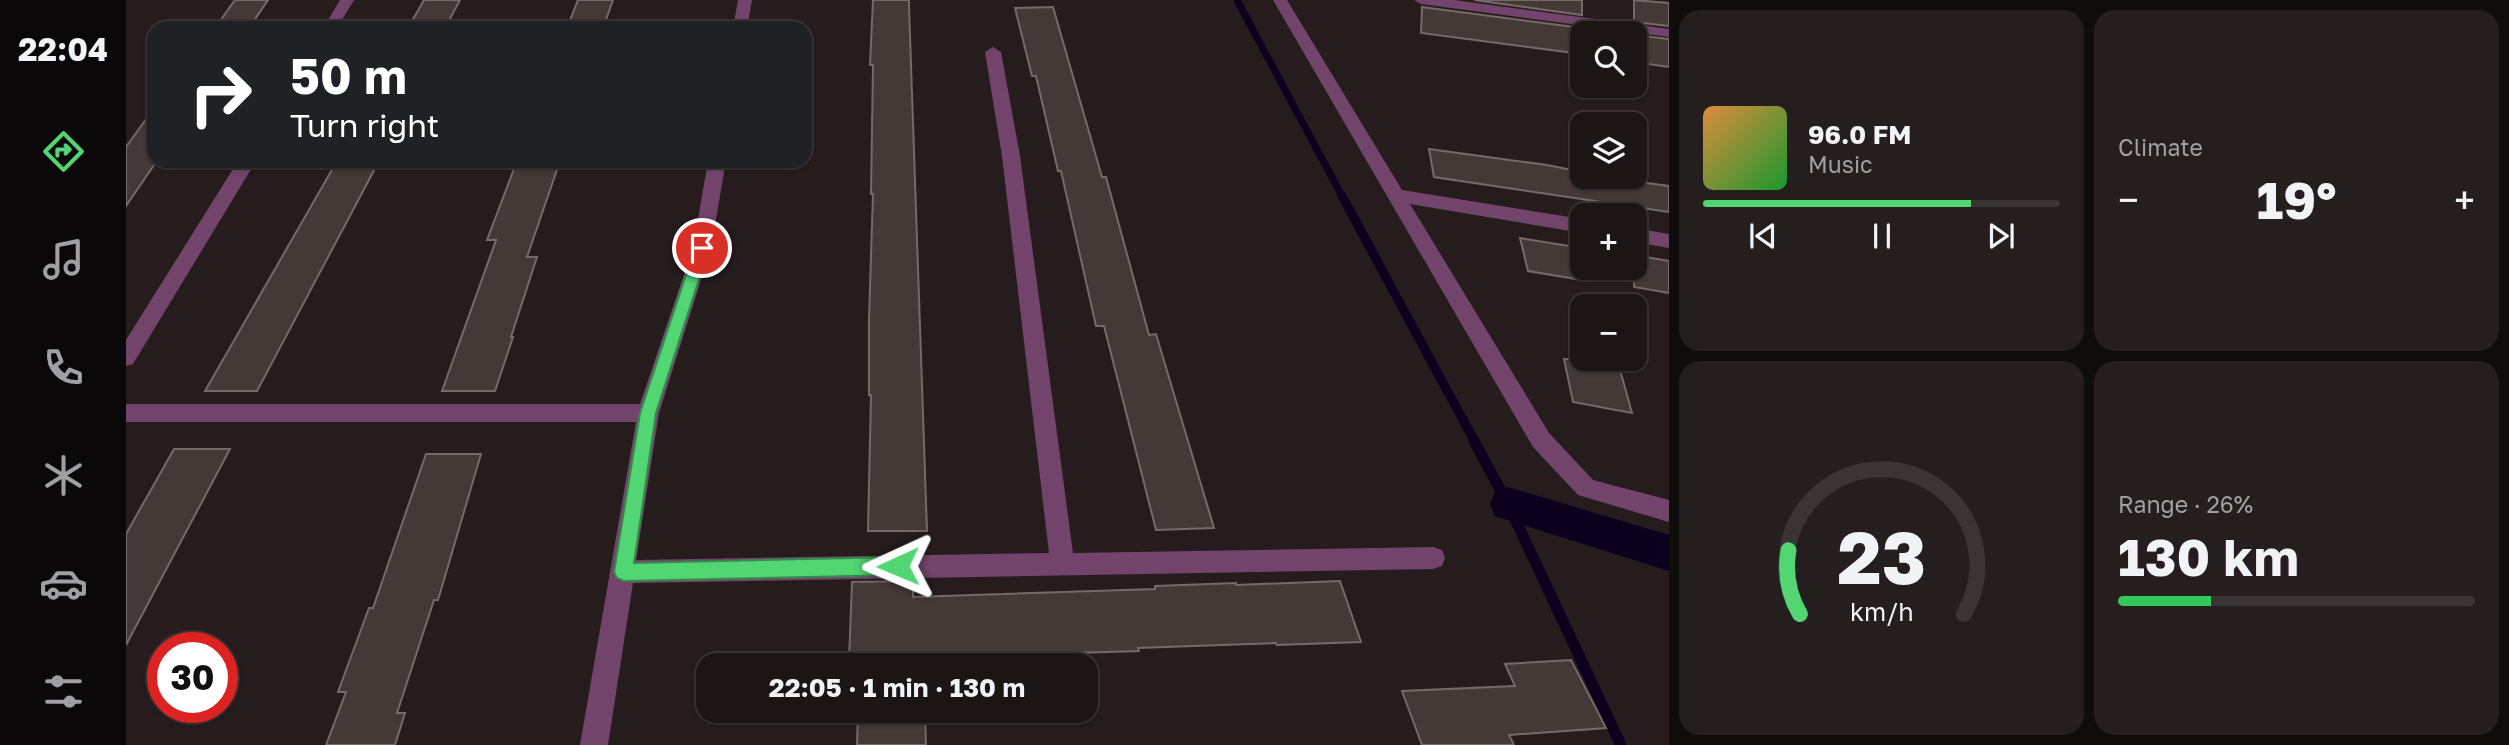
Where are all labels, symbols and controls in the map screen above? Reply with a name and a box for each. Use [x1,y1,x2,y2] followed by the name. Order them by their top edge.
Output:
[1570,21,1647,371] map controls
[1570,21,1647,98] button: search
[18,30,108,68] text: 22:04
[290,46,407,105] text: 50 m
[175,49,266,140] icon: right
[290,106,439,144] text: Turn right
[1570,112,1647,189] button: layers
[1808,119,1911,150] text: 96.0 FM
[39,127,88,176] icon: directions
[2118,133,2203,161] text: Climate
[1808,150,1873,178] text: Music
[2256,168,2337,230] text: 19°
[2118,177,2139,222] text: −
[2454,177,2475,222] text: +
[1570,203,1647,280] button: +
[1744,217,1782,255] icon: previous
[1863,217,1901,255] icon: pause
[1982,217,2020,255] icon: next
[672,218,732,278] pin
[683,229,721,267] icon: arrive
[39,235,88,284] icon: music
[1570,294,1647,371] button: −
[39,343,88,392] icon: phone
[39,451,88,500] icon: climate
[2118,490,2253,518] text: Range · 26%
[1837,513,1926,600] text: 23
[2118,525,2299,587] text: 130 km
[861,529,935,603] position arrow
[39,559,88,608] icon: car
[1850,596,1913,627] text: km/h
[147,632,238,723] speed limit sign: 30
[39,667,88,716] icon: filters
[769,672,1025,703] text: 22:05 · 1 min · 130 m

